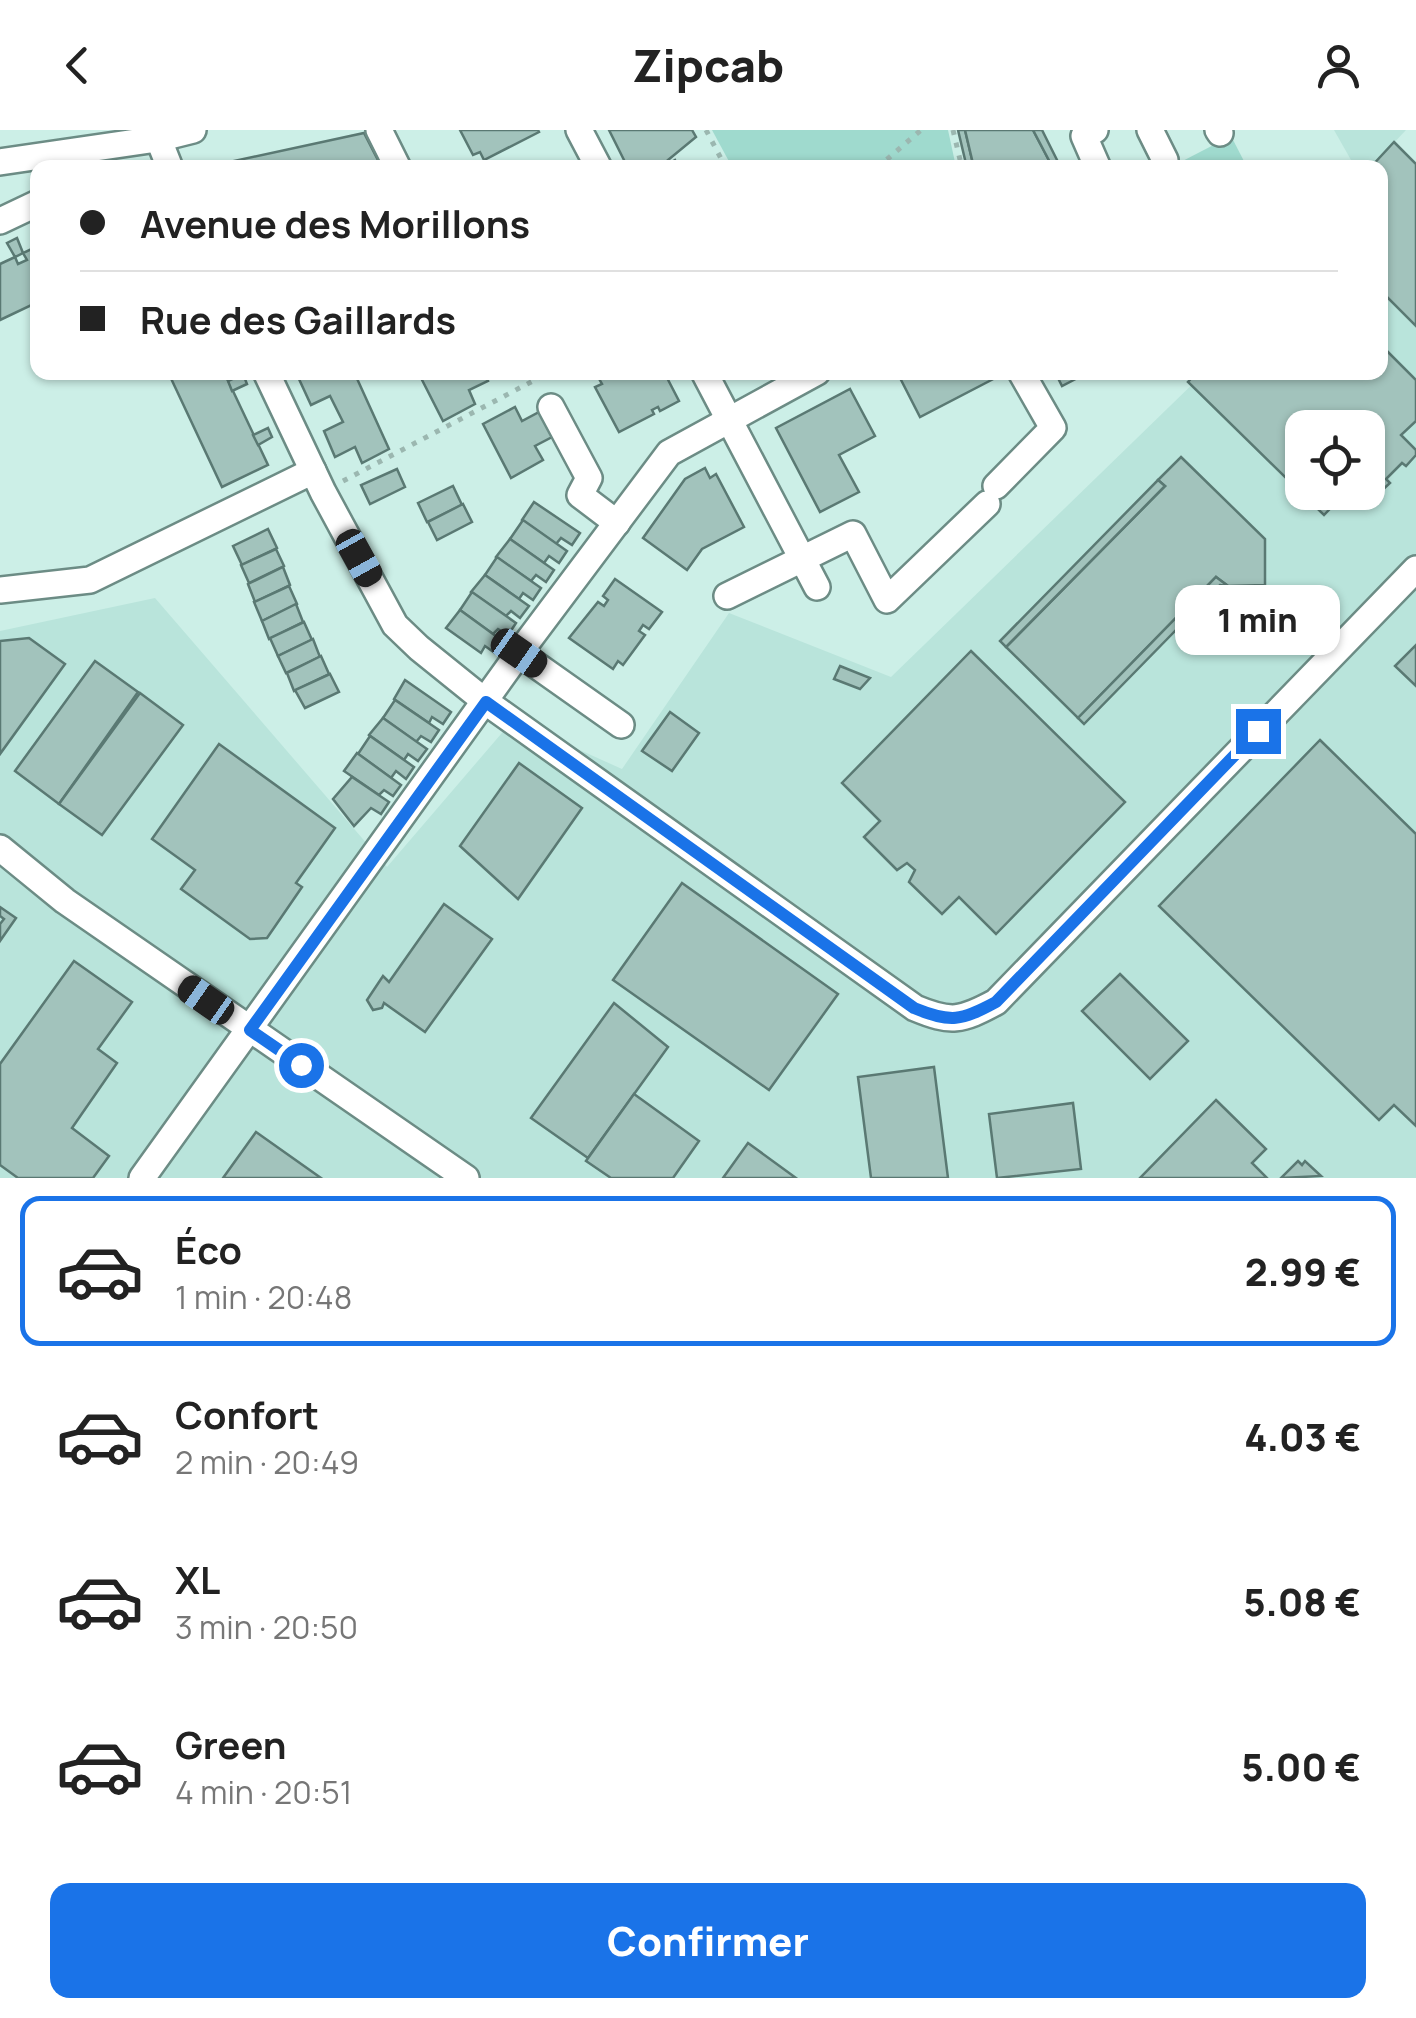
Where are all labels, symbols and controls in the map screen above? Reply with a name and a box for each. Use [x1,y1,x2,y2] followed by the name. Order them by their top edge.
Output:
[632,34,784,96] text: Zipcab
[50,38,105,93] icon: back
[1311,38,1366,93] icon: person
[140,197,530,249] text: Avenue des Morillons
[140,293,456,345] text: Rue des Gaillards
[1285,410,1385,510] map controls
[1285,410,1385,510] button: locate
[331,524,387,592] car
[1176,586,1340,656] callout: 1 min
[1217,598,1298,642] text: 1 min
[486,624,552,682] car
[1236,709,1281,754] route end
[173,971,239,1029] car
[279,1043,324,1088] route start
[175,1223,242,1275] text: Éco
[55,1226,145,1316] icon: car
[1245,1245,1361,1297] text: 2.99 €
[175,1275,352,1319] text: 1 min · 20:48
[175,1388,319,1440] text: Confort
[55,1391,145,1481] icon: car
[1244,1410,1361,1462] text: 4.03 €
[175,1440,359,1484] text: 2 min · 20:49
[175,1553,220,1605] text: XL
[55,1556,145,1646] icon: car
[1243,1575,1361,1627] text: 5.08 €
[175,1605,358,1649] text: 3 min · 20:50
[175,1718,287,1770] text: Green
[55,1721,145,1811] icon: car
[1241,1740,1361,1792] text: 5.00 €
[175,1770,352,1814] text: 4 min · 20:51
[50,1883,1366,1998] button: Confirmer

